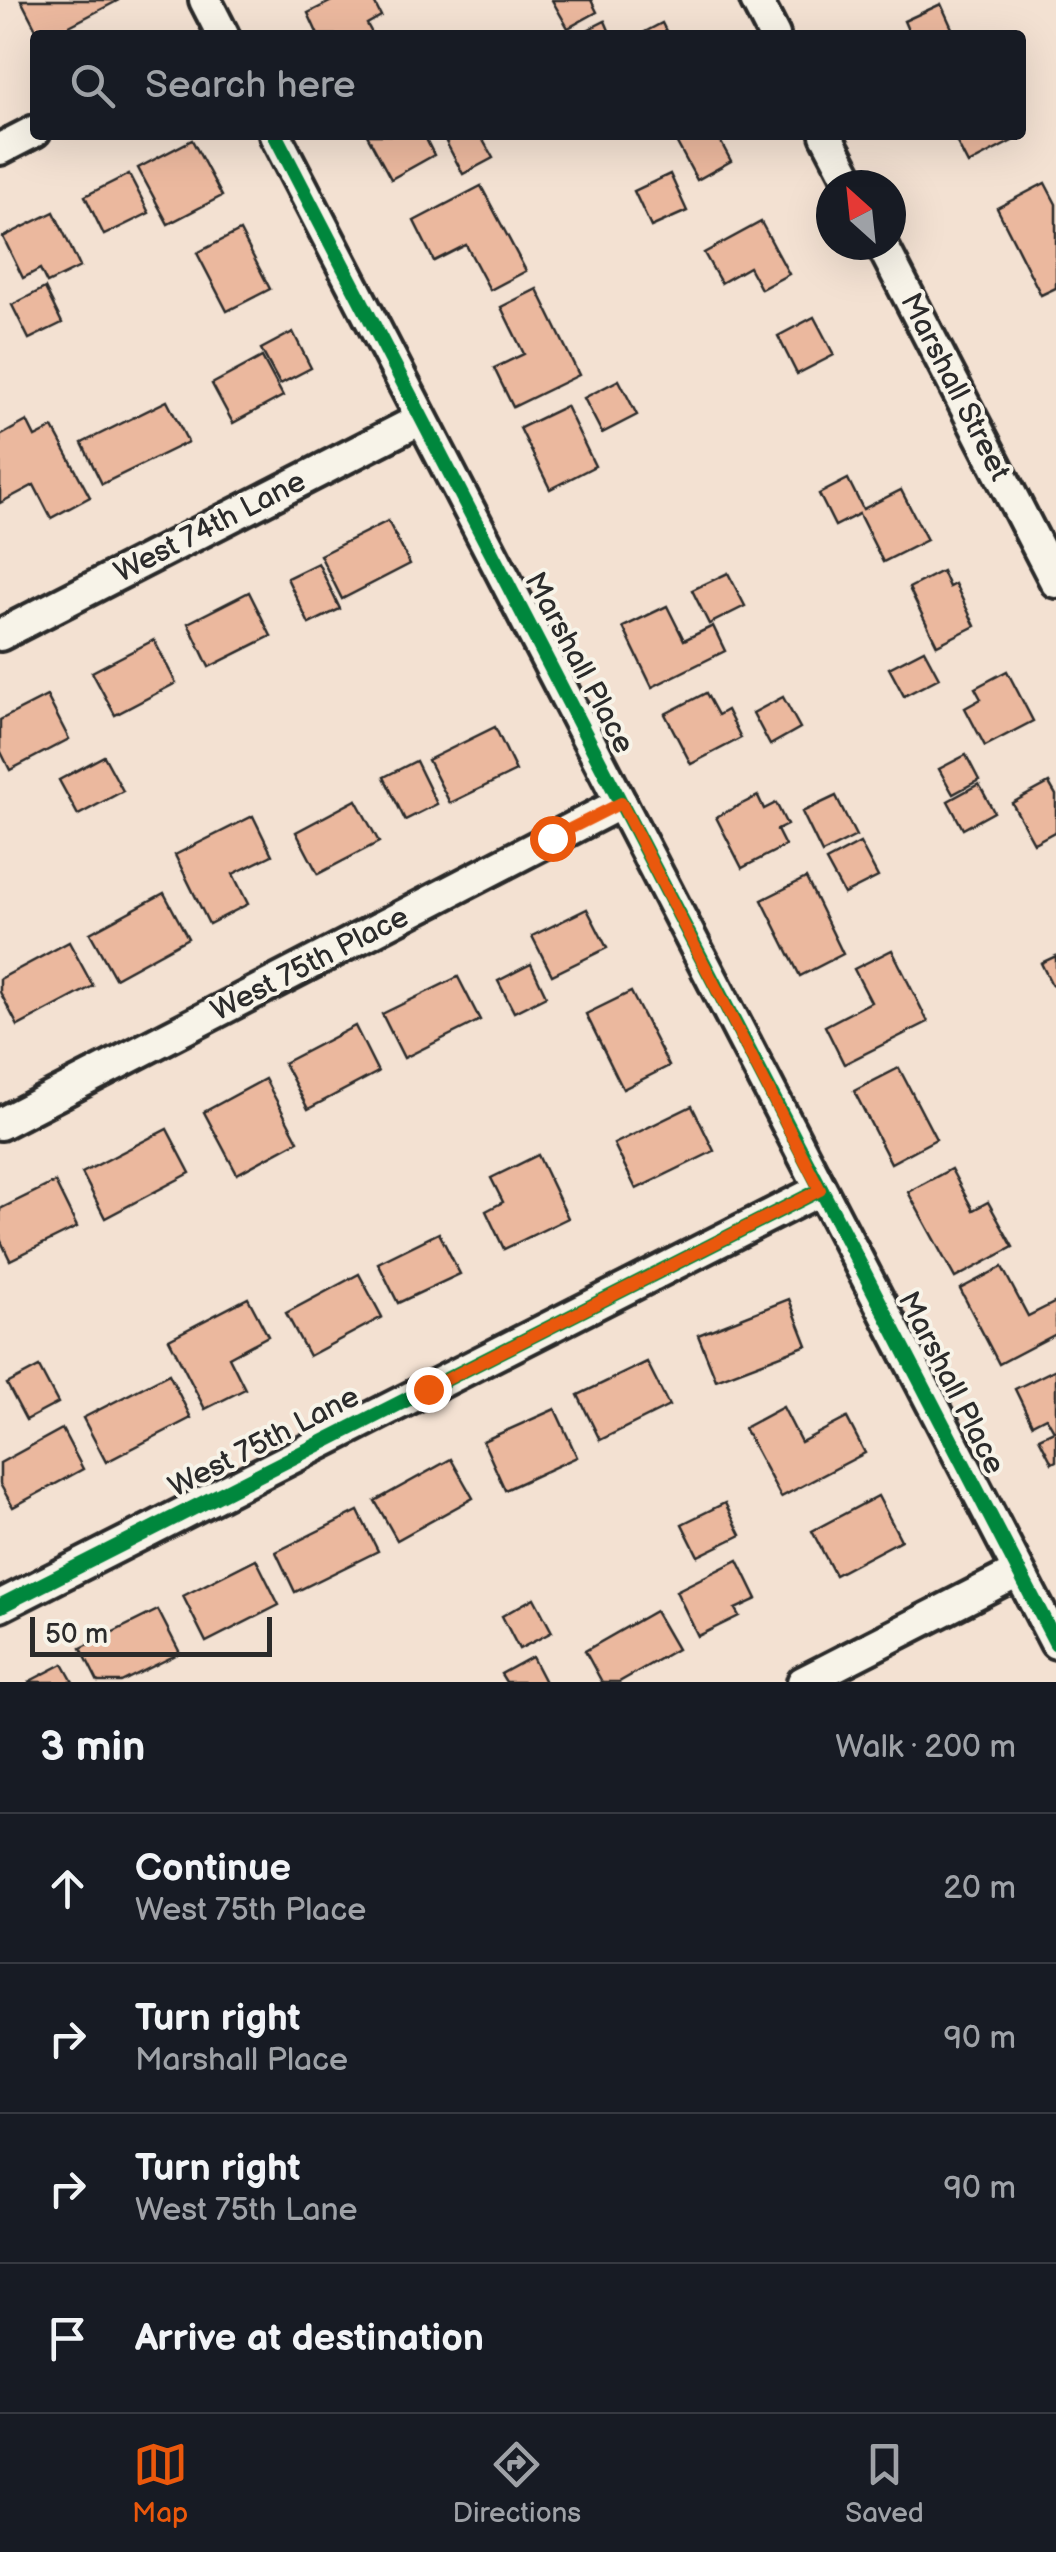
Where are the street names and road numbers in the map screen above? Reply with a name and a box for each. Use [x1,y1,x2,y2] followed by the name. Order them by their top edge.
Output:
[892,287,1018,487] street label: Marshall Street
[108,463,312,591] street label: West 74th Lane
[516,566,642,760] street label: Marshall Place
[205,899,415,1029] street label: West 75th Place
[890,1286,1012,1480] street label: Marshall Place
[163,1379,365,1505] street label: West 75th Lane

